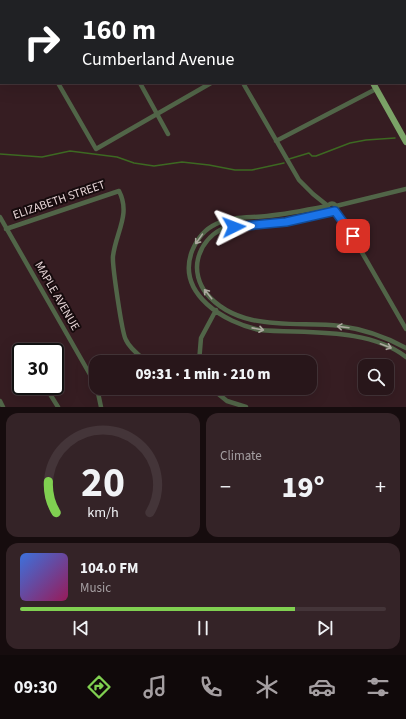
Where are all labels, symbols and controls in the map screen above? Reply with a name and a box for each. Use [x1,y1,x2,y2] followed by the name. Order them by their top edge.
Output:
[82,10,156,50] text: 160 m
[16,16,68,68] icon: right
[82,47,235,72] text: Cumberland Avenue
[10,176,108,224] street label: ELIZABETH STREET
[213,206,255,248] position arrow
[336,219,370,253] pin
[342,225,364,247] icon: arrive
[195,234,203,245] one-way arrow
[30,258,84,334] street label: MAPLE AVENUE
[203,288,212,299] one-way arrow
[337,323,350,331] one-way arrow
[251,326,264,334] one-way arrow
[12,343,64,395] speed limit sign: 30
[379,343,391,351] one-way arrow
[358,359,394,395] map controls
[358,359,394,395] button: search
[136,364,270,385] text: 09:31 · 1 min · 210 m
[220,447,262,465] text: Climate
[81,453,125,513] text: 20
[281,466,325,509] text: 19°
[220,471,231,503] text: −
[375,471,386,503] text: +
[87,502,119,523] text: km/h
[80,558,138,579] text: 104.0 FM
[80,579,111,597] text: Music
[70,617,92,639] icon: previous
[192,617,214,639] icon: pause
[314,617,336,639] icon: next
[85,673,113,701] icon: directions
[141,673,169,701] icon: music
[197,673,225,701] icon: phone
[253,673,281,701] icon: climate
[308,673,336,701] icon: car
[364,673,392,701] icon: filters
[14,675,57,700] text: 09:30

